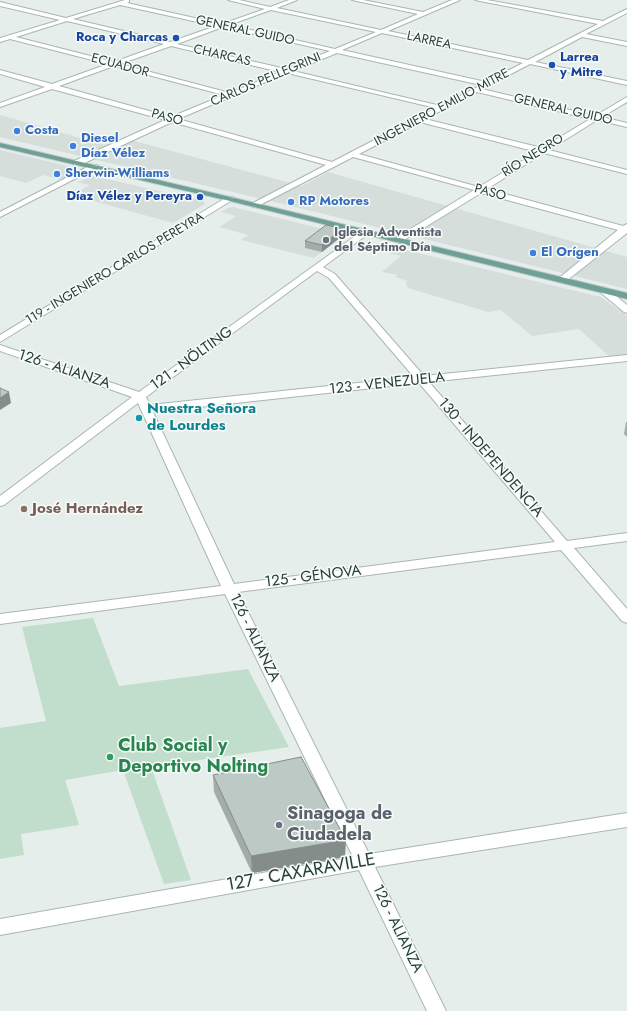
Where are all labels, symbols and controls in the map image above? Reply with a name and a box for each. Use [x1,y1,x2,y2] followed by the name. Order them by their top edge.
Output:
[194,13,296,49] street label: GENERAL GUIDO
[405,29,453,53] street label: LARREA
[76,30,168,46] place label: Roca y Charcas
[171,33,181,43] marker: Roca y Charcas
[192,42,252,70] street label: CHARCAS
[209,50,323,110] street label: CARLOS PELLEGRINI
[560,50,603,81] place label: Larrea y Mitre
[89,51,151,81] street label: ECUADOR
[547,60,557,70] marker: Larrea y Mitre
[372,66,512,150] street label: INGENIERO EMILIO MITRE
[512,91,614,129] street label: GENERAL GUIDO
[149,106,185,130] street label: PASO
[25,123,59,139] place label: Costa
[12,126,22,136] marker: Costa
[81,131,145,162] place label: Diesel Díaz Vélez
[499,131,567,181] street label: RÍO NEGRO
[68,141,78,151] marker: Diesel Díaz Vélez
[65,166,169,182] place label: Sherwin-Williams
[52,169,62,179] marker: Sherwin-Williams
[472,181,508,205] street label: PASO
[66,189,192,205] place label: Díaz Vélez y Pereyra
[195,192,205,202] marker: Díaz Vélez y Pereyra
[299,194,369,210] place label: RP Motores
[286,197,296,207] marker: RP Motores
[23,209,207,329] street label: 119 - INGENIERO CARLOS PEREYRA
[334,225,441,256] place label: Iglesia Adventista del Séptimo Día
[321,235,331,245] marker: Iglesia Adventista del Séptimo Día
[541,245,599,261] place label: El Orígen
[528,248,538,258] marker: El Orígen
[147,323,237,395] street label: 121 - NÖLTING
[16,347,112,393] street label: 126 - ALIANZA
[328,369,446,399] street label: 123 - VENEZUELA
[433,395,547,521] street label: 130 - INDEPENDENCIA
[147,400,256,435] place label: Nuestra Señora de Lourdes
[134,413,144,423] marker: Nuestra Señora de Lourdes
[32,500,143,518] place label: José Hernández
[19,504,29,514] marker: José Hernández
[264,562,362,592] street label: 125 - GÉNOVA
[225,591,283,685] street label: 126 - ALIANZA
[118,736,268,778] place label: Club Social y Deportivo Nolting
[105,752,115,762] marker: Club Social y Deportivo Nolting
[287,804,392,846] place label: Sinagoga de Ciudadela
[274,820,284,830] marker: Sinagoga de Ciudadela
[225,849,377,897] street label: 127 - CAXARAVILLE
[368,882,426,976] street label: 126 - ALIANZA

